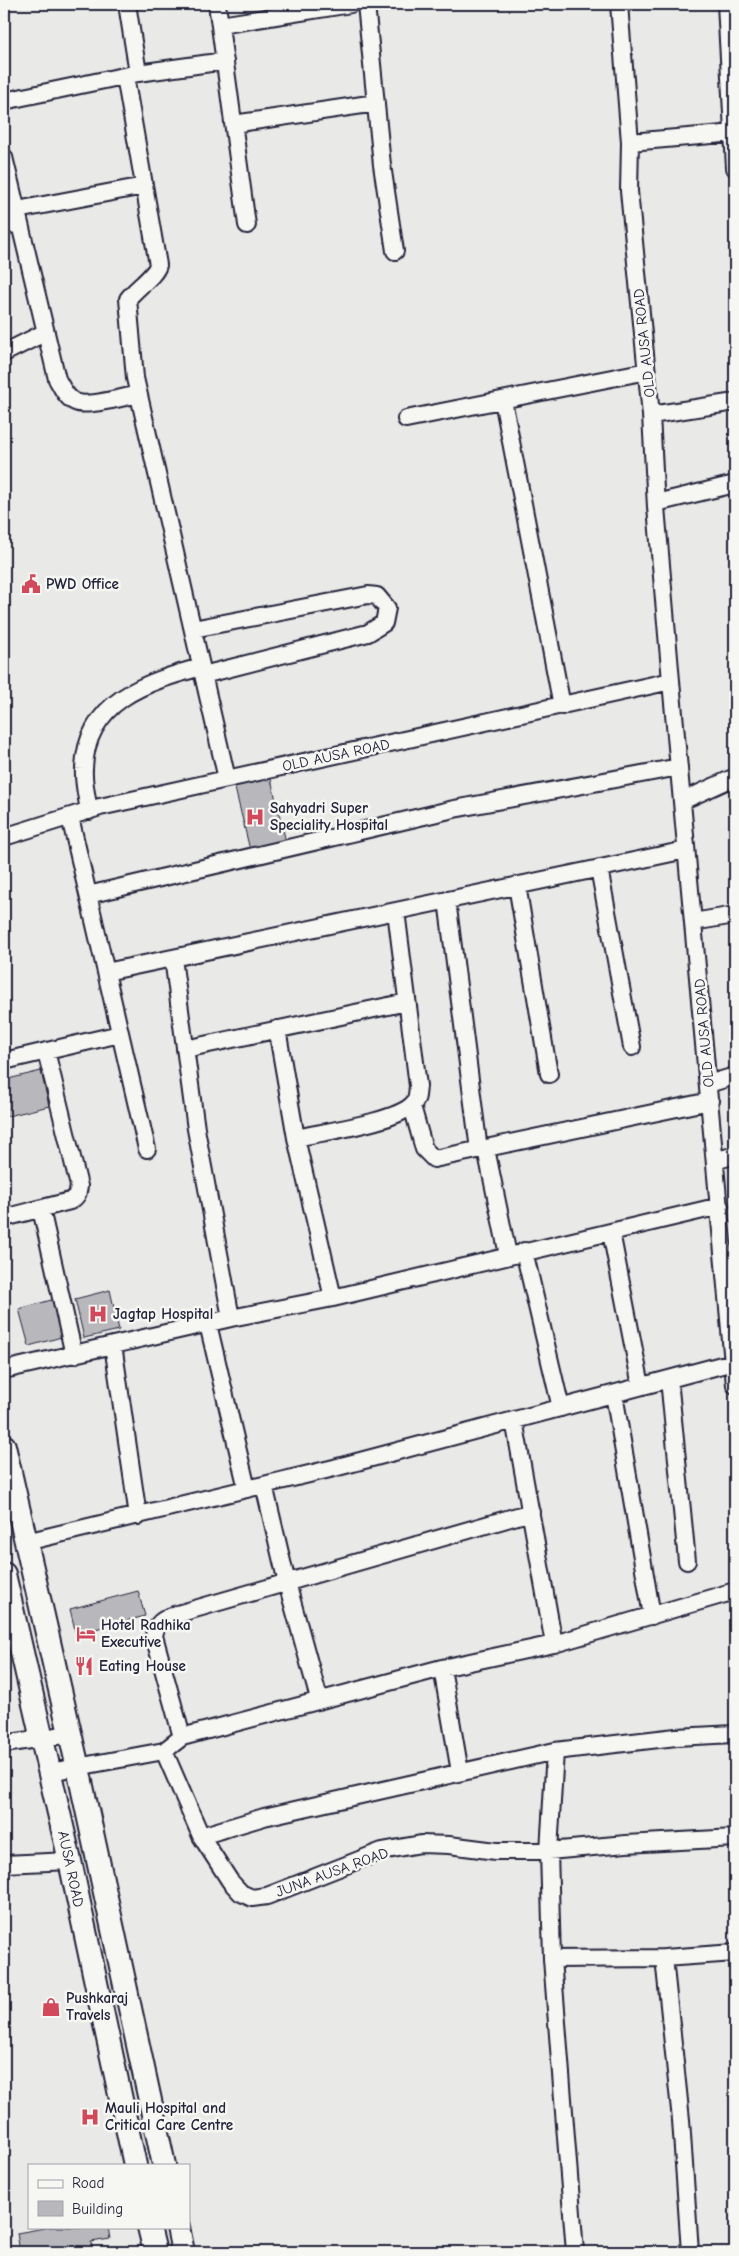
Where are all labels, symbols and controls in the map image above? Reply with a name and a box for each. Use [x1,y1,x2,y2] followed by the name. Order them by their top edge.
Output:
[629,288,659,398] street label: OLD AUSA ROAD
[20,573,42,595] public building icon: PWD Office
[46,575,119,593] place label: PWD Office
[281,735,391,775] street label: OLD AUSA ROAD
[270,799,388,834] place label: Sahyadri Super Speciality Hospital
[244,806,266,828] hospital icon: Sahyadri Super Speciality Hospital
[690,978,718,1088] street label: OLD AUSA ROAD
[87,1303,109,1325] hospital icon: Jagtap Hospital
[113,1305,213,1323] place label: Jagtap Hospital
[101,1616,191,1651] place label: Hotel Radhika Executive
[75,1623,97,1645] hotel icon: Hotel Radhika Executive
[73,1655,95,1677] restaurant icon: Eating House
[99,1657,186,1675] place label: Eating House
[54,1829,88,1909] street label: AUSA ROAD
[273,1843,391,1901] street label: JUNA AUSA ROAD
[66,1989,128,2024] place label: Pushkaraj Travels
[40,1996,62,2018] shop icon: Pushkaraj Travels
[105,2099,233,2134] place label: Mauli Hospital and Critical Care Centre
[79,2106,101,2128] hospital icon: Mauli Hospital and Critical Care Centre
[28,2164,190,2228] legend
[72,2174,104,2192] text: Road
[72,2200,123,2218] text: Building

